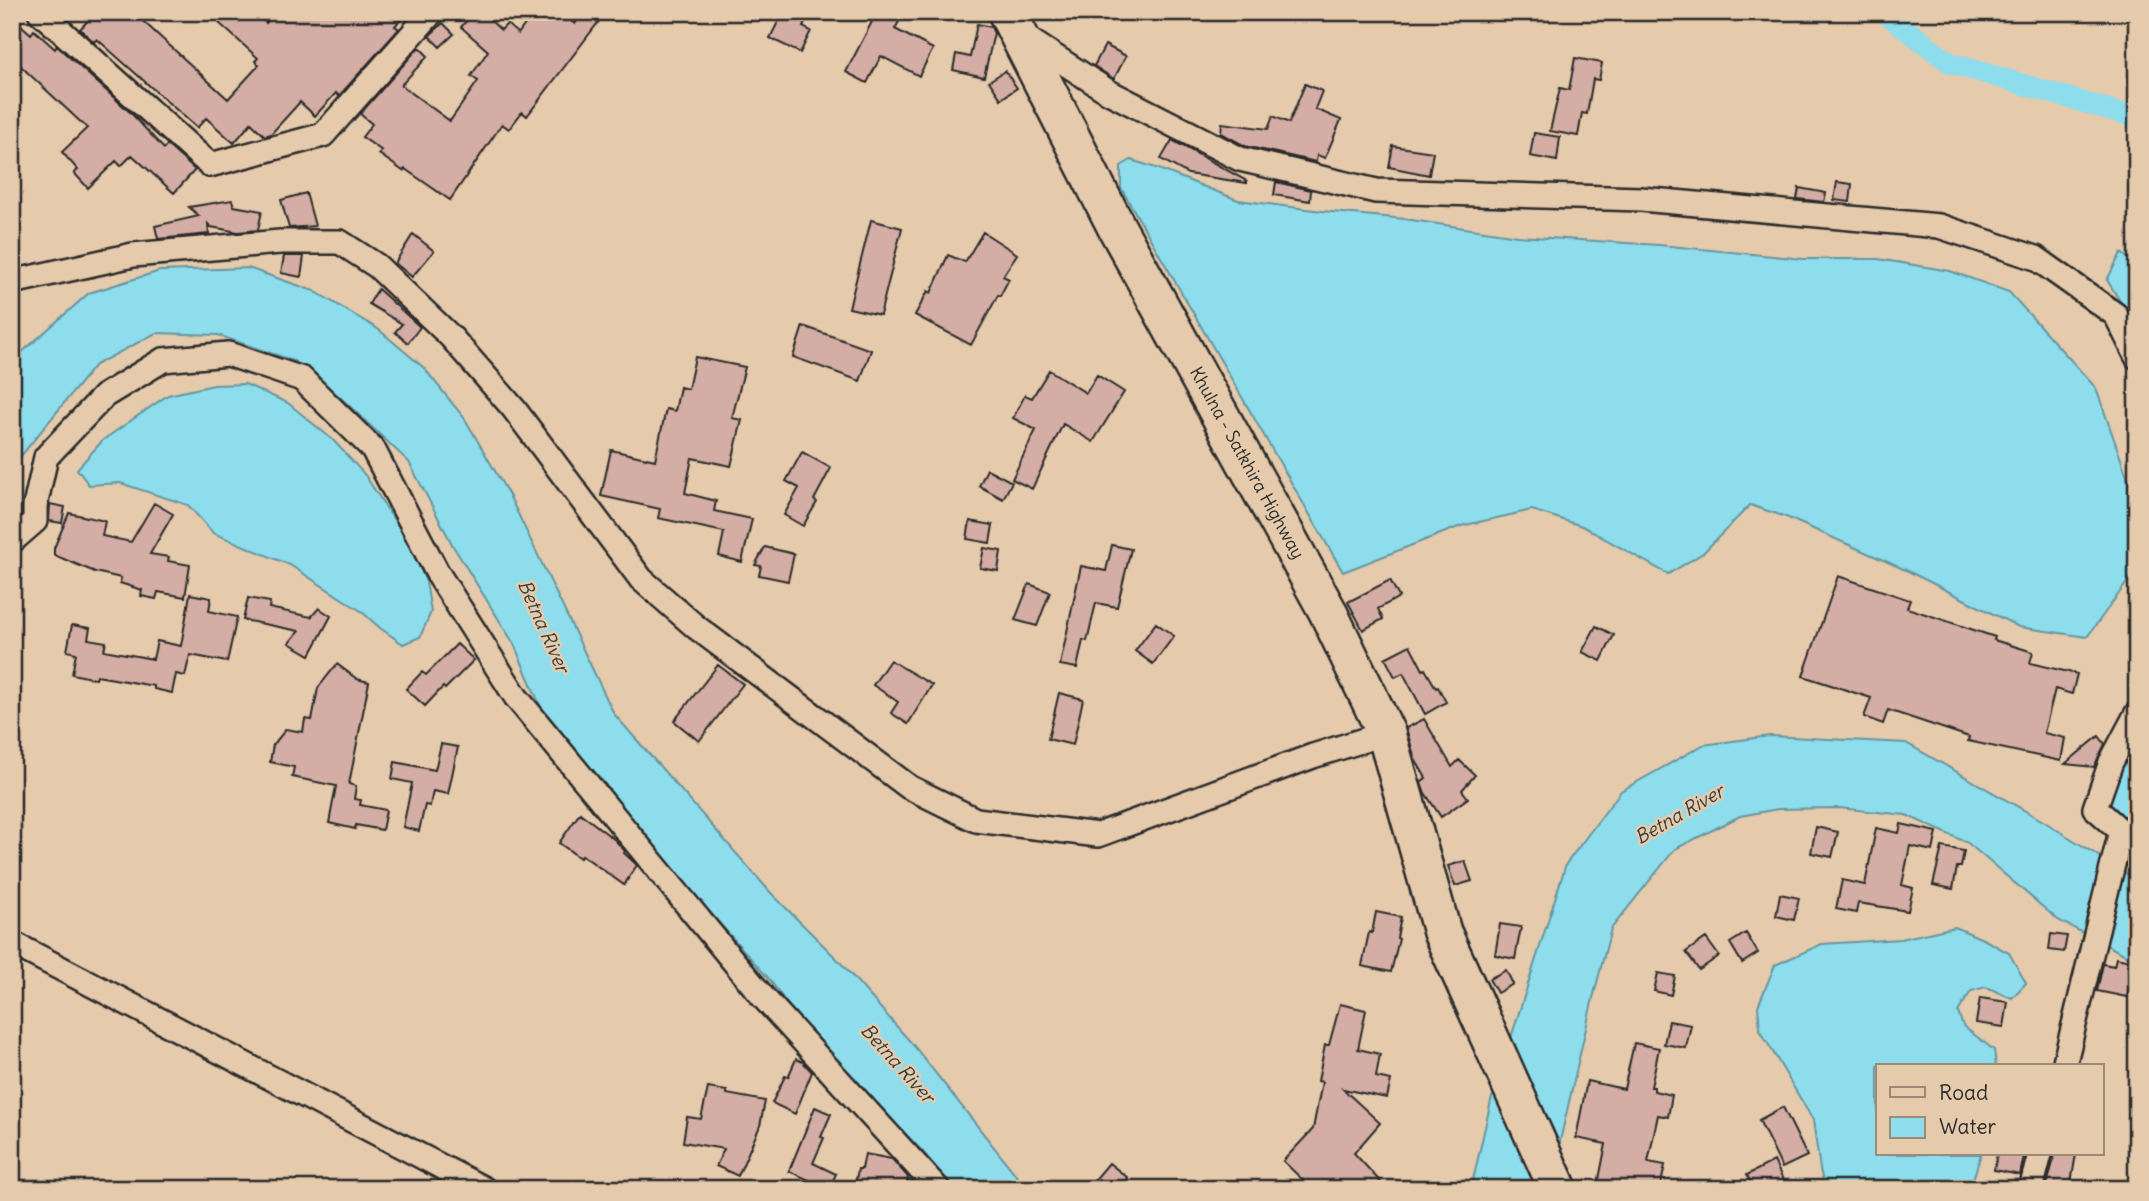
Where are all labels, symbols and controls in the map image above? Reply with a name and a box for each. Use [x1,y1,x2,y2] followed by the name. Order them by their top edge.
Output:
[1185,363,1310,563] street label: Khulna - Satkhira Highway
[513,576,576,678] water label: Betna River
[1630,778,1730,849] water label: Betna River
[856,1018,942,1109] water label: Betna River
[1876,1064,2104,1156] legend
[1939,1079,1988,1106] text: Road
[1939,1113,1997,1140] text: Water

